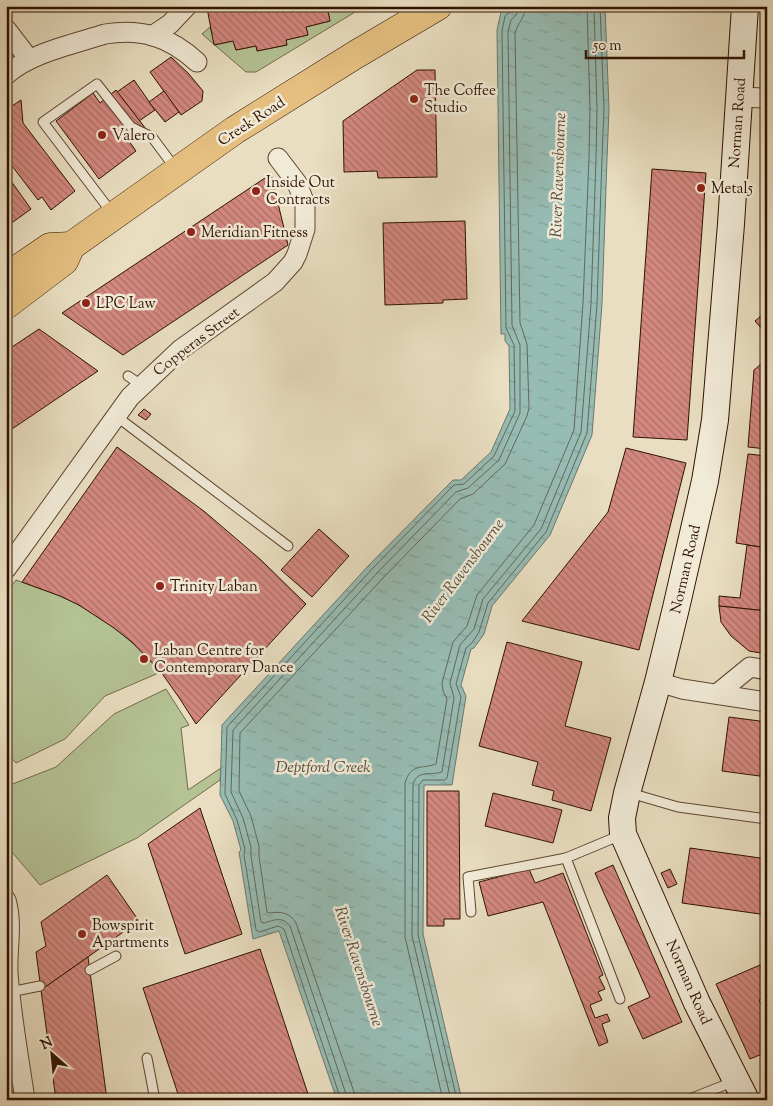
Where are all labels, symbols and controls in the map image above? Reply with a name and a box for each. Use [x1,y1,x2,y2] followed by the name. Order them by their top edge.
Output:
[586,28,743,60] scale bar
[592,36,622,57] text: 50 m
[725,77,752,169] street label: Norman Road
[424,81,496,119] place label: The Coffee Studio
[214,92,290,152] street label: Creek Road
[408,93,420,105] marker: The Coffee Studio
[546,112,573,238] water label: River Ravensbourne
[112,126,155,147] place label: Valero
[96,129,108,141] marker: Valero
[266,173,335,211] place label: Inside Out Contracts
[711,179,753,200] place label: Metal5
[695,182,707,194] marker: Metal5
[250,185,262,197] marker: Inside Out Contracts
[201,223,308,244] place label: Meridian Fitness
[185,226,197,238] marker: Meridian Fitness
[96,294,156,315] place label: LPC Law
[80,297,92,309] marker: LPC Law
[149,303,245,382] street label: Copperas Street
[417,515,511,628] water label: River Ravensbourne
[666,522,707,616] street label: Norman Road
[170,577,258,598] place label: Trinity Laban
[154,580,166,592] marker: Trinity Laban
[154,641,293,679] place label: Laban Centre for Contemporary Dance
[138,653,150,665] marker: Laban Centre for Contemporary Dance
[275,757,371,780] water label: Deptford Creek
[327,904,388,1030] water label: River Ravensbourne
[92,916,169,954] place label: Bowspirit Apartments
[76,928,88,940] marker: Bowspirit Apartments
[660,937,716,1029] street label: Norman Road
[28,1028,78,1078] north arrow
[37,1033,57,1056] text: N

